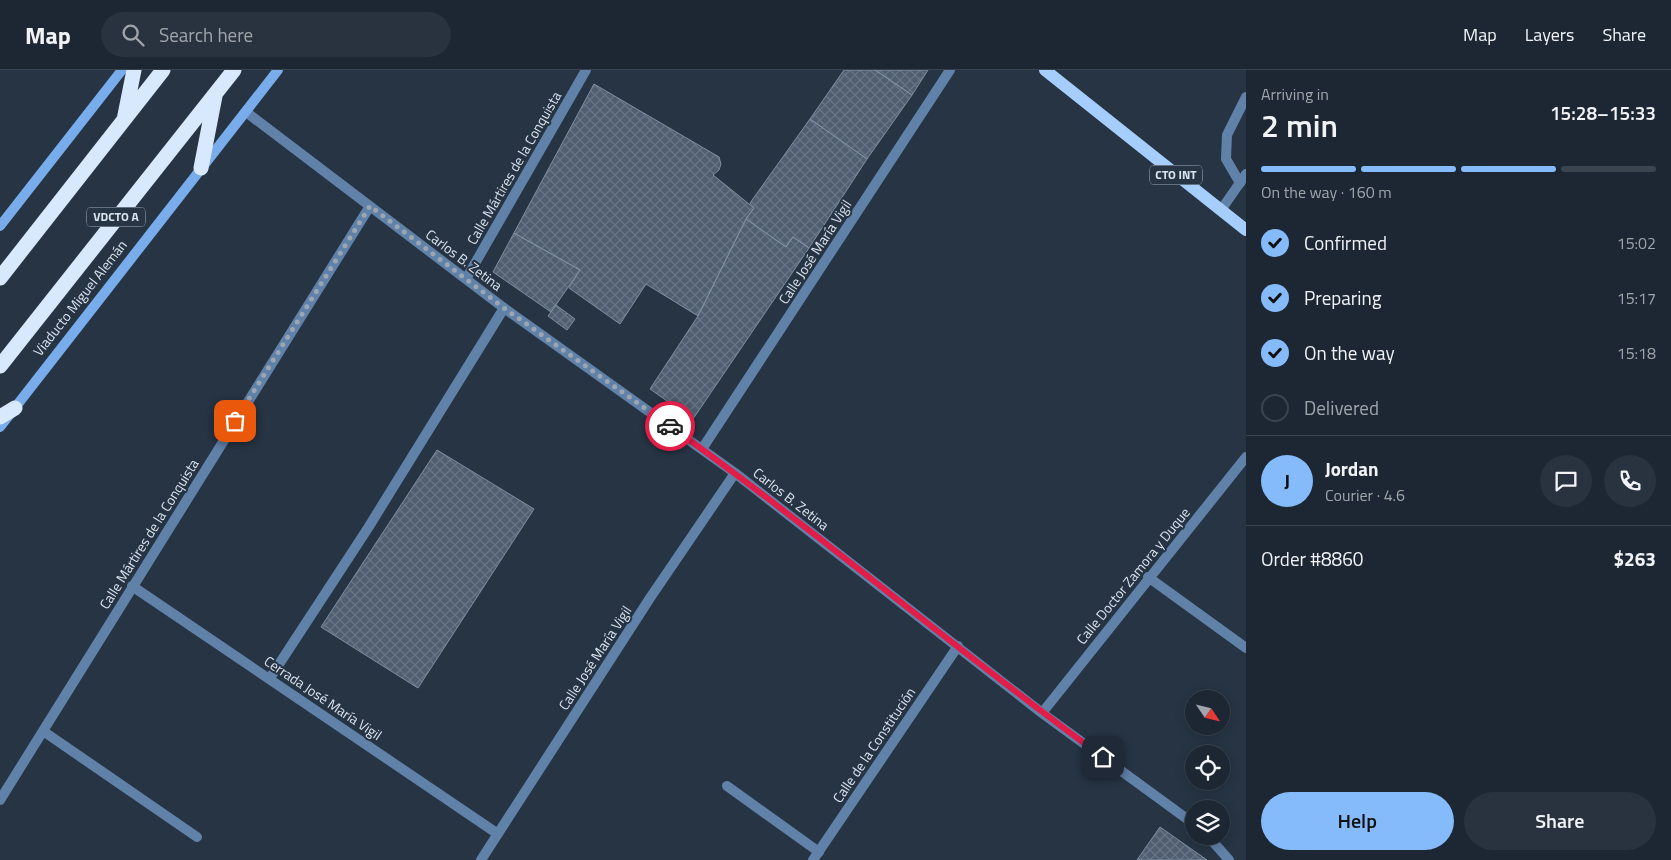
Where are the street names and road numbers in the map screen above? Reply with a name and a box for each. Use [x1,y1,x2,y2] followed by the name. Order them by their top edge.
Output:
[461,87,566,248] street label: Calle Mártires de la Conquista
[1150,166,1202,184] road number: CTO INT
[773,195,856,308] street label: Calle José María Vigil
[87,208,145,226] road number: VDCTO A
[422,224,507,295] street label: Carlos B. Zetina
[28,235,132,360] street label: Viaducto Miguel Alemán
[94,454,204,613] street label: Calle Mártires de la Conquista
[749,462,834,535] street label: Carlos B. Zetina
[1071,503,1194,649] street label: Calle Doctor Zamora y Duque
[553,601,636,714] street label: Calle José María Vigil
[260,650,386,745] street label: Cerrada José María Vigil
[827,683,920,807] street label: Calle de la Constitución

